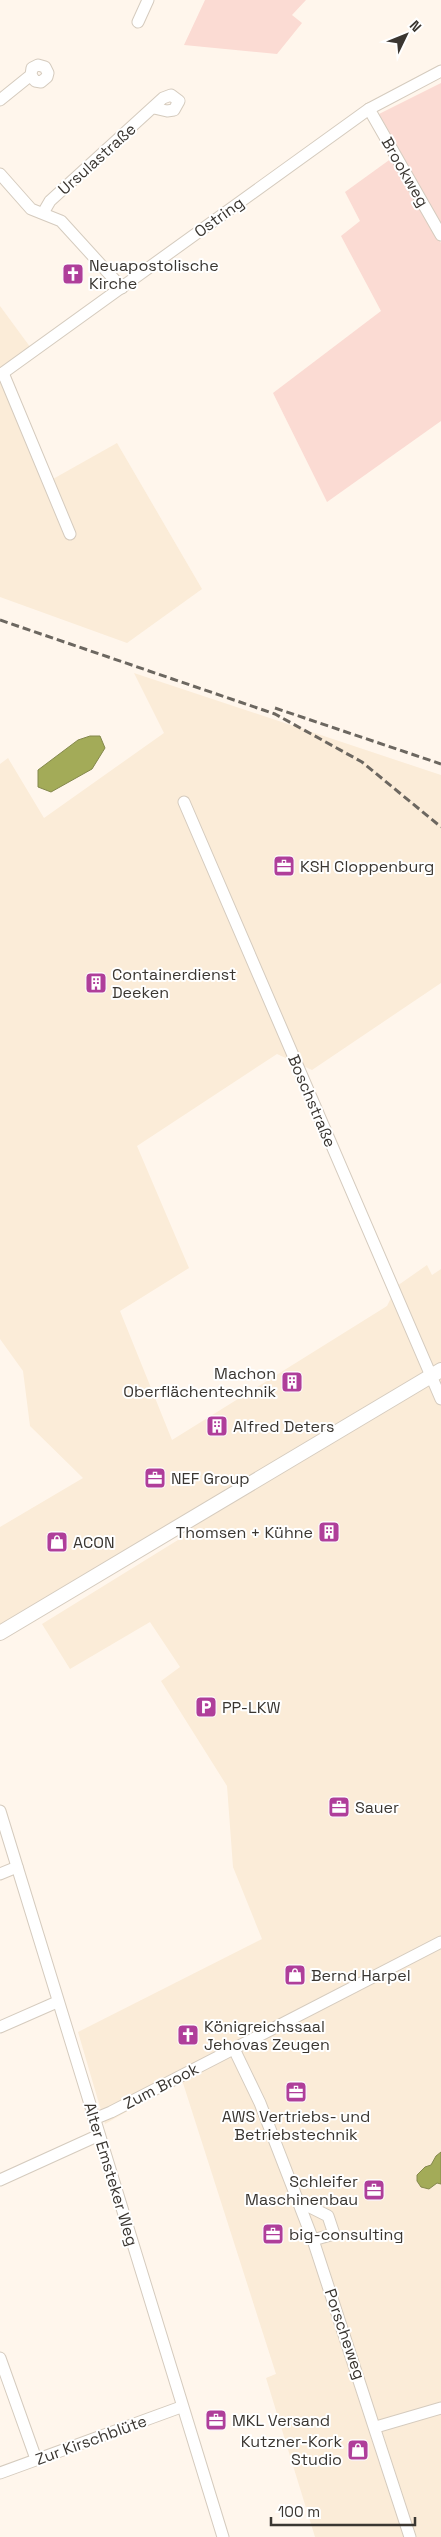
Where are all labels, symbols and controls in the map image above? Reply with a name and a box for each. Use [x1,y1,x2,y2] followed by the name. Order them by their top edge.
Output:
[381,10,431,60] north arrow
[406,17,425,36] text: N
[54,118,140,200] street label: Ursulastraße
[377,133,433,211] street label: Brookweg
[190,192,248,242] street label: Ostring
[89,255,219,294] place label: Neuapostolische Kirche
[61,262,85,286] church icon: Neuapostolische Kirche
[272,854,296,878] office icon: KSH Cloppenburg
[300,856,434,877] place label: KSH Cloppenburg
[112,964,236,1003] place label: Containerdienst Deeken
[84,971,108,995] building icon: Containerdienst Deeken
[283,1052,341,1150] street label: Boschstraße
[123,1363,276,1402] place label: Machon Oberflächentechnik
[280,1370,304,1394] building icon: Machon Oberflächentechnik
[205,1414,229,1438] building icon: Alfred Deters
[233,1416,334,1437] place label: Alfred Deters
[143,1466,167,1490] office icon: NEF Group
[171,1468,250,1489] place label: NEF Group
[317,1520,341,1544] building icon: Thomsen + Kühne
[176,1522,313,1543] place label: Thomsen + Kühne
[45,1530,69,1554] shop icon: ACON
[73,1532,115,1553] place label: ACON
[194,1695,218,1719] parking icon: PP-LKW
[222,1697,280,1718] place label: PP-LKW
[327,1795,351,1819] office icon: Sauer
[355,1797,399,1818] place label: Sauer
[283,1963,307,1987] shop icon: Bernd Harpel
[311,1965,411,1986] place label: Bernd Harpel
[204,2016,330,2055] place label: Königreichssaal Jehovas Zeugen
[176,2023,200,2047] church icon: Königreichssaal Jehovas Zeugen
[120,2058,202,2114] street label: Zum Brook
[284,2080,308,2104] office icon: AWS Vertriebs- und Betriebstechnik
[79,2099,143,2249] street label: Alter Emsteker Weg
[222,2106,370,2145] place label: AWS Vertriebs- und Betriebstechnik
[245,2171,358,2210] place label: Schleifer Maschinenbau
[362,2178,386,2202] office icon: Schleifer Maschinenbau
[261,2222,285,2246] office icon: big-consulting
[289,2224,404,2245] place label: big-consulting
[320,2286,370,2382] street label: Porscheweg
[204,2408,228,2432] office icon: MKL Versand
[32,2410,150,2470] street label: Zur Kirschblüte
[232,2410,330,2431] place label: MKL Versand
[241,2431,342,2470] place label: Kutzner-Kork Studio
[346,2438,370,2462] shop icon: Kutzner-Kork Studio
[271,2494,415,2526] scale bar
[278,2502,320,2521] text: 100 m

